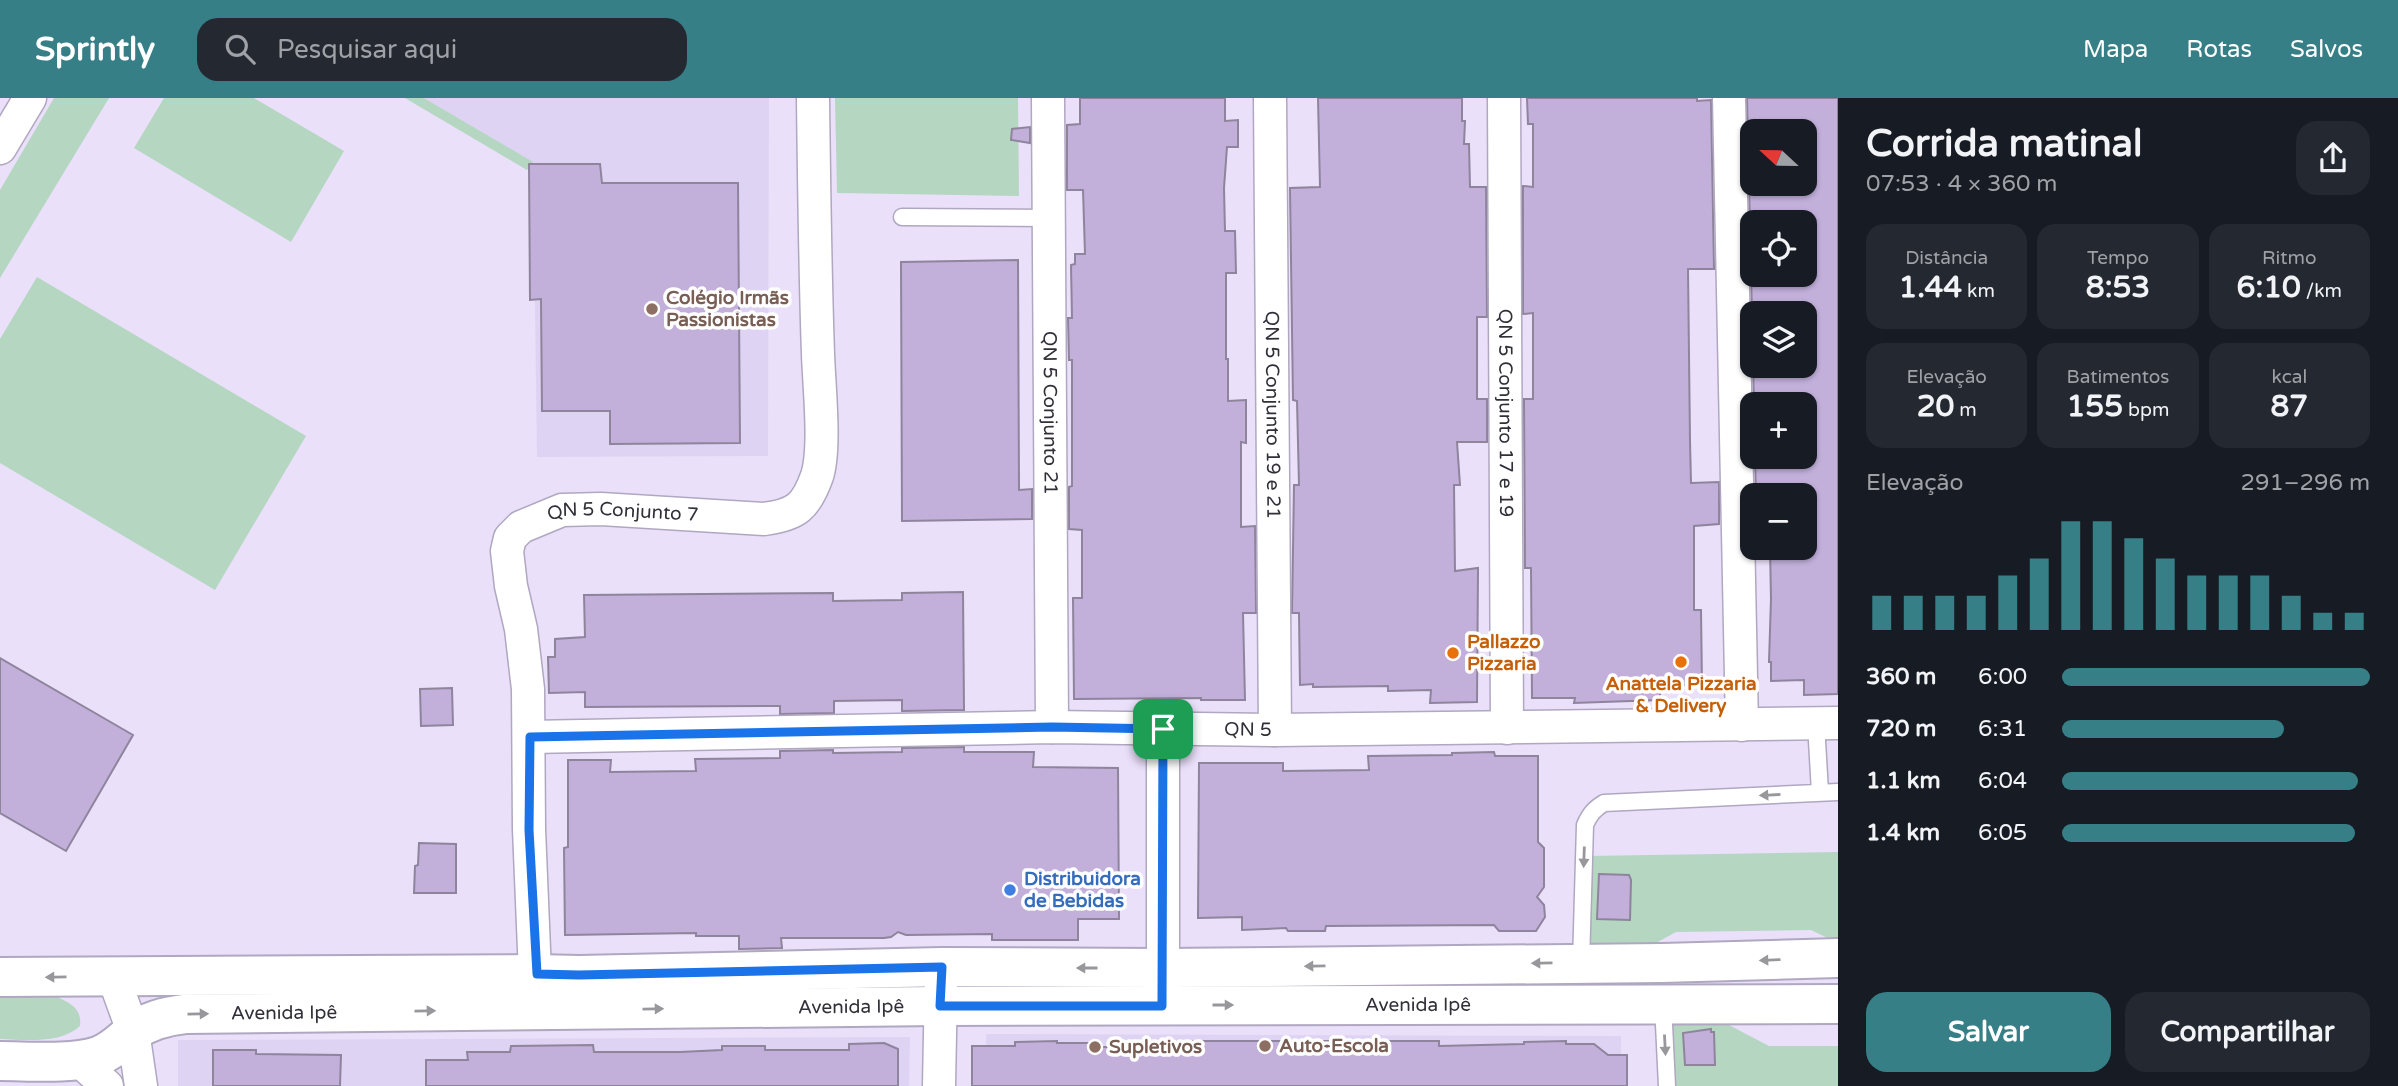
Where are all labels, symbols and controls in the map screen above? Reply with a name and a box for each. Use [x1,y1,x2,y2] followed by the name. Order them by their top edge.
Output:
[197,18,687,81] search box
[35,30,155,69] text: Sprintly
[221,30,259,68] icon: search
[277,34,457,65] text: Pesquisar aqui
[2083,35,2148,64] text: Mapa
[2186,35,2252,64] text: Rotas
[2290,35,2363,64] text: Salvos
[1740,119,1816,196] north arrow
[1740,119,1817,560] map controls
[1866,121,2142,167] text: Corrida matinal
[2296,121,2370,195] button: share
[1866,170,2057,198] text: 07:53 · 4 × 360 m
[1740,210,1817,287] button: locate
[1905,247,1988,269] text: Distância
[2087,247,2149,269] text: Tempo
[2262,247,2317,269] text: Ritmo
[1898,269,1962,306] text: 1.44
[2086,269,2150,306] text: 8:53
[2237,269,2301,306] text: 6:10
[1962,280,1995,302] text: km
[2301,280,2342,302] text: /km
[666,287,789,331] place label: Colégio Irmãs Passionistas
[644,301,660,317] marker: Colégio Irmãs Passionistas
[1740,301,1817,378] button: layers
[1494,309,1517,517] street label: QN 5 Conjunto 17 e 19
[1261,311,1284,519] street label: QN 5 Conjunto 19 e 21
[1038,331,1062,495] street label: QN 5 Conjunto 21
[1906,366,1987,388] text: Elevação
[2067,366,2169,388] text: Batimentos
[2271,366,2307,388] text: kcal
[1917,388,1954,425] text: 20
[2067,388,2123,425] text: 155
[2270,388,2308,425] text: 87
[1740,392,1817,469] button: +
[1954,399,1977,421] text: m
[2123,399,2169,421] text: bpm
[1866,469,1963,497] text: Elevação
[2241,469,2370,497] text: 291–296 m
[1740,483,1817,560] button: −
[544,498,699,526] street label: QN 5 Conjunto 7
[1467,631,1541,675] place label: Pallazzo Pizzaria
[1445,645,1461,661] marker: Pallazzo Pizzaria
[1673,654,1689,670] marker: Anattela Pizzaria & Delivery
[1866,663,1936,691] text: 360 m
[1978,663,2027,691] text: 6:00
[1605,673,1757,718] place label: Anattela Pizzaria & Delivery
[1133,699,1193,759] pin
[1144,710,1182,748] icon: arrive
[1866,715,1936,743] text: 720 m
[1978,715,2027,743] text: 6:31
[1224,718,1272,741] street label: QN 5
[1866,767,1941,795] text: 1.1 km
[1978,767,2027,795] text: 6:04
[1759,789,1781,800] one-way arrow
[1866,819,1940,847] text: 1.4 km
[1978,819,2027,847] text: 6:05
[1579,846,1590,868] one-way arrow
[1024,868,1141,912] place label: Distribuidora de Bebidas
[1002,882,1018,898] marker: Distribuidora de Bebidas
[1759,955,1781,966] one-way arrow
[1531,957,1553,969] one-way arrow
[1304,960,1326,972] one-way arrow
[1076,962,1098,974] one-way arrow
[45,971,67,983] one-way arrow
[1866,992,2111,1072] button: Salvar
[2125,992,2370,1072] button: Compartilhar
[1365,994,1471,1016] street label: Avenida Ipê
[798,995,904,1019] street label: Avenida Ipê
[1213,1000,1235,1011] one-way arrow
[231,1001,337,1025] street label: Avenida Ipê
[642,1003,664,1015] one-way arrow
[415,1005,437,1017] one-way arrow
[187,1008,209,1020] one-way arrow
[1659,1034,1670,1056] one-way arrow
[1279,1035,1389,1057] place label: Auto-Escola
[1109,1036,1202,1059] place label: Supletivos
[1257,1038,1273,1054] marker: Auto-Escola
[1087,1039,1103,1055] marker: Supletivos

